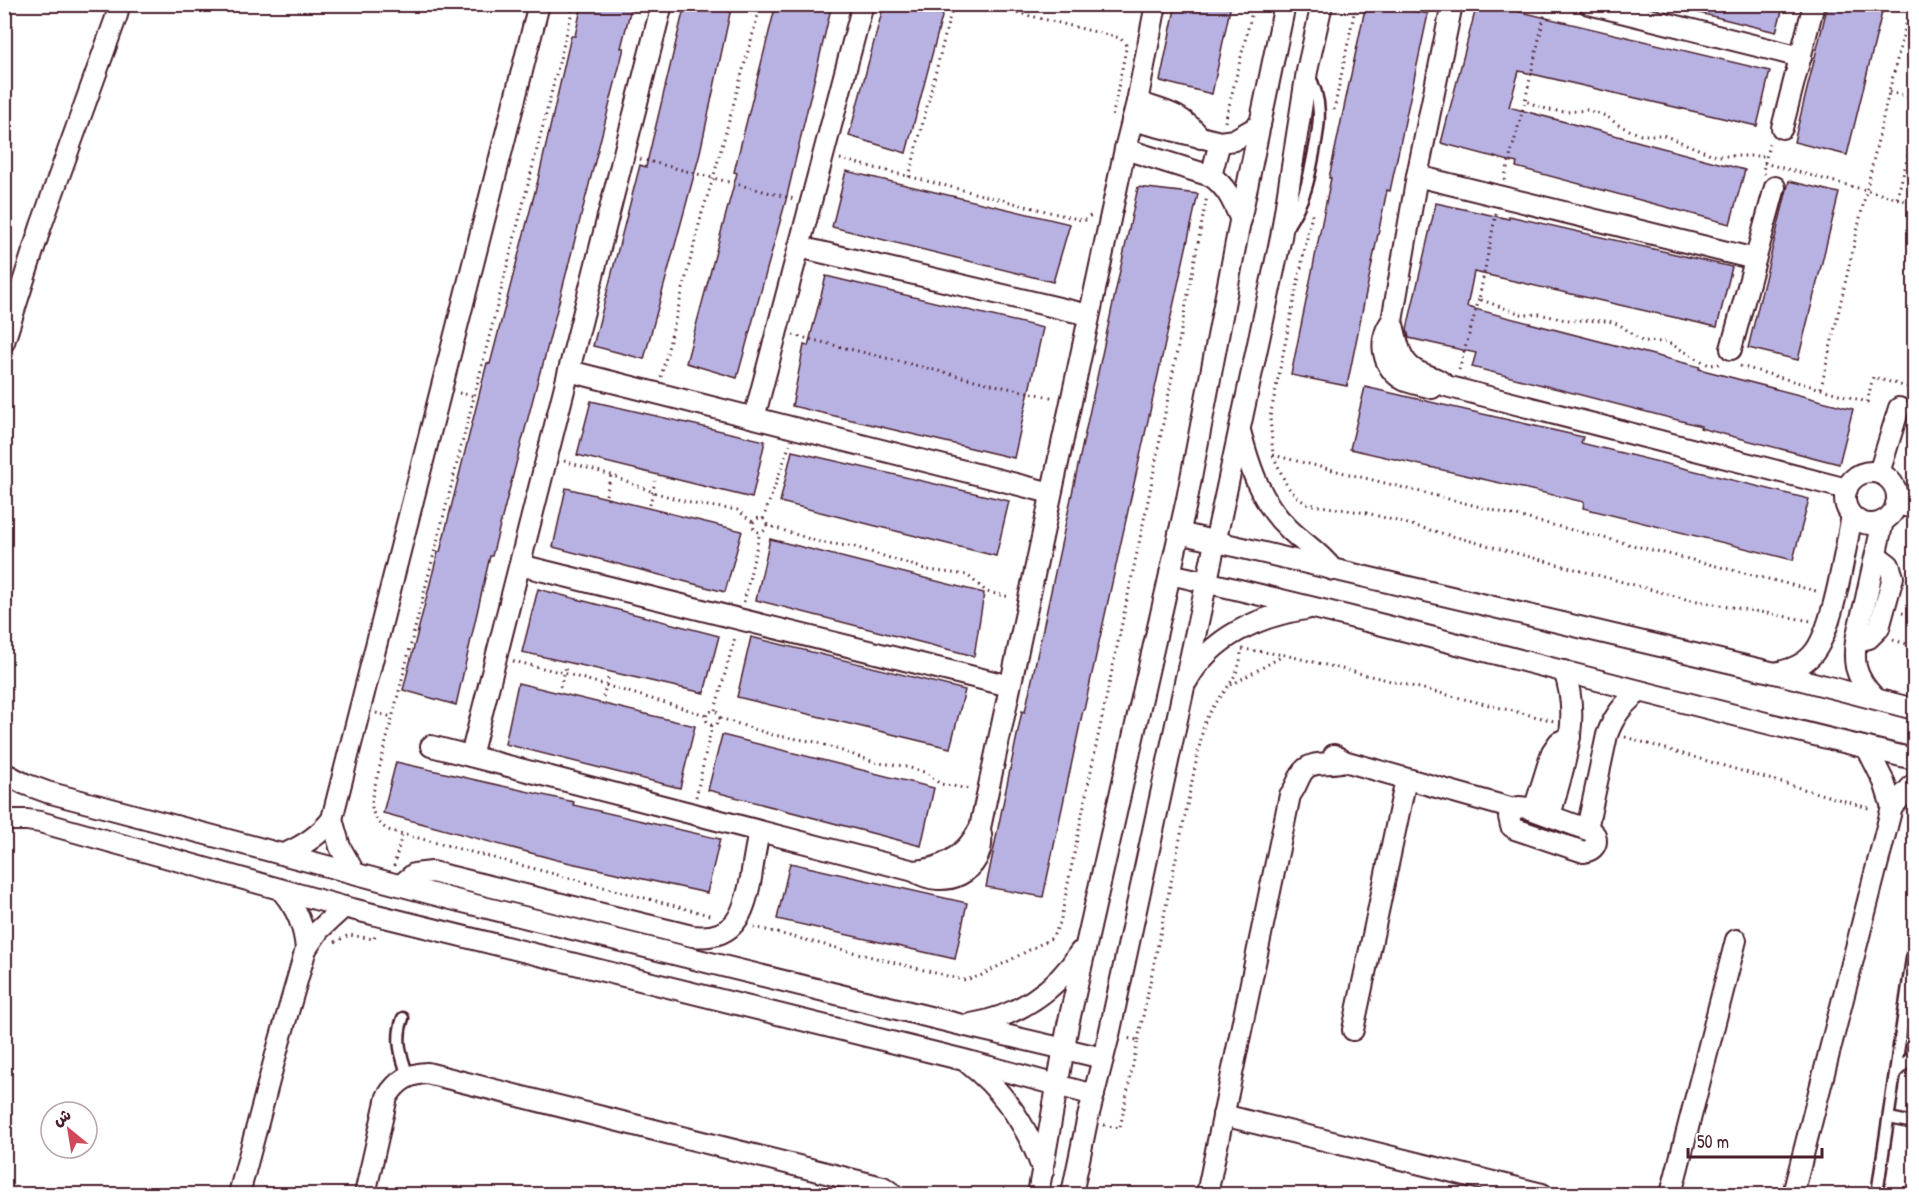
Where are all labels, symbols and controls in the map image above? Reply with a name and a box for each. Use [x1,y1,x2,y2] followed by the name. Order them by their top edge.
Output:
[39,1100,99,1160] north arrow
[48,1103,75,1131] text: ش
[1688,1121,1822,1159] scale bar
[1697,1129,1729,1154] text: 50 m

